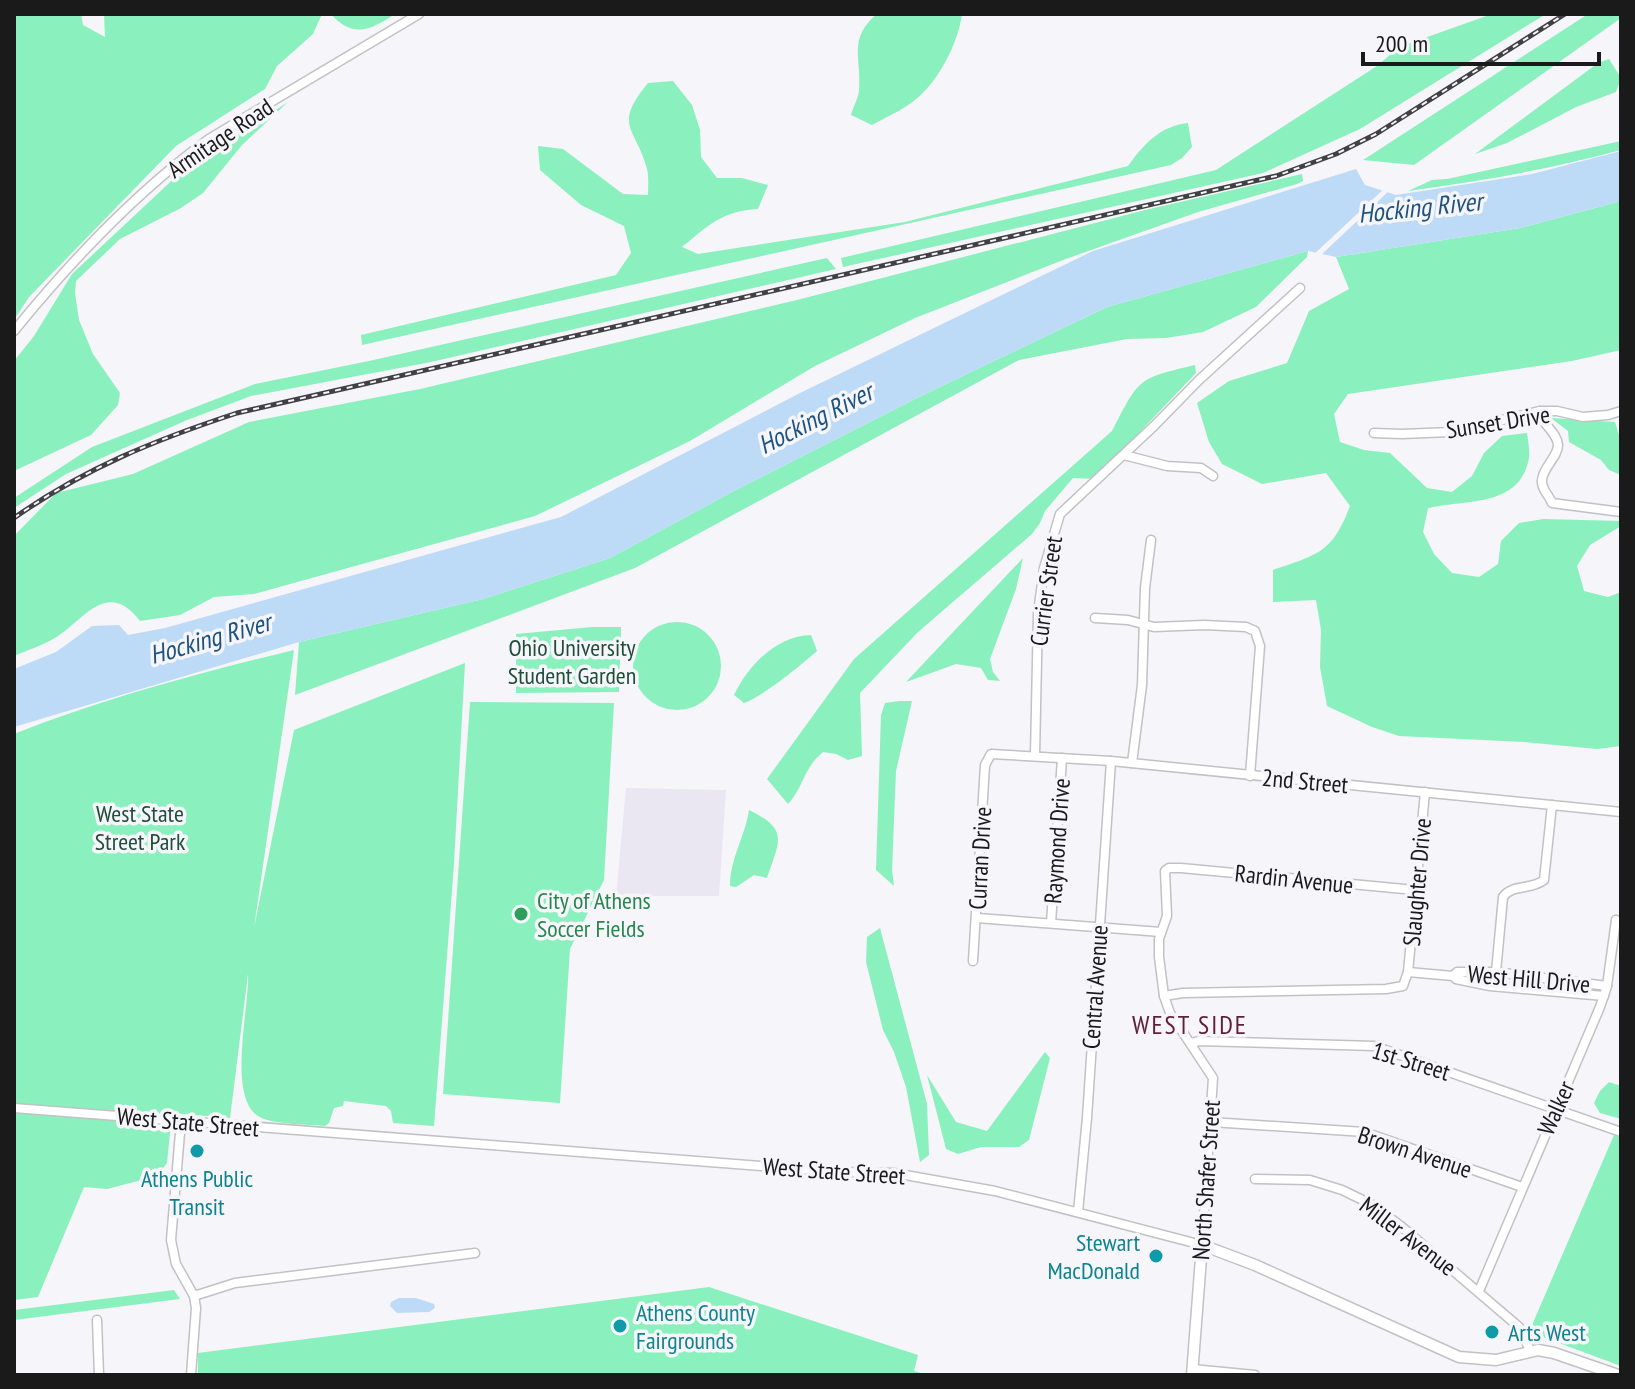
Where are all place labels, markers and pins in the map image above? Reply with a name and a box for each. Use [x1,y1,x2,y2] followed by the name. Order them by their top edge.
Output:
[537,885,651,944] place label: City of Athens Soccer Fields
[512,905,530,923] marker: City of Athens Soccer Fields
[188,1142,206,1160] marker: Athens Public Transit
[141,1163,254,1222] place label: Athens Public Transit
[1047,1227,1140,1286] place label: Stewart MacDonald
[1147,1247,1165,1265] marker: Stewart MacDonald
[636,1297,755,1356] place label: Athens County Fairgrounds
[611,1317,629,1335] marker: Athens County Fairgrounds
[1508,1317,1586,1348] place label: Arts West
[1483,1323,1501,1341] marker: Arts West

